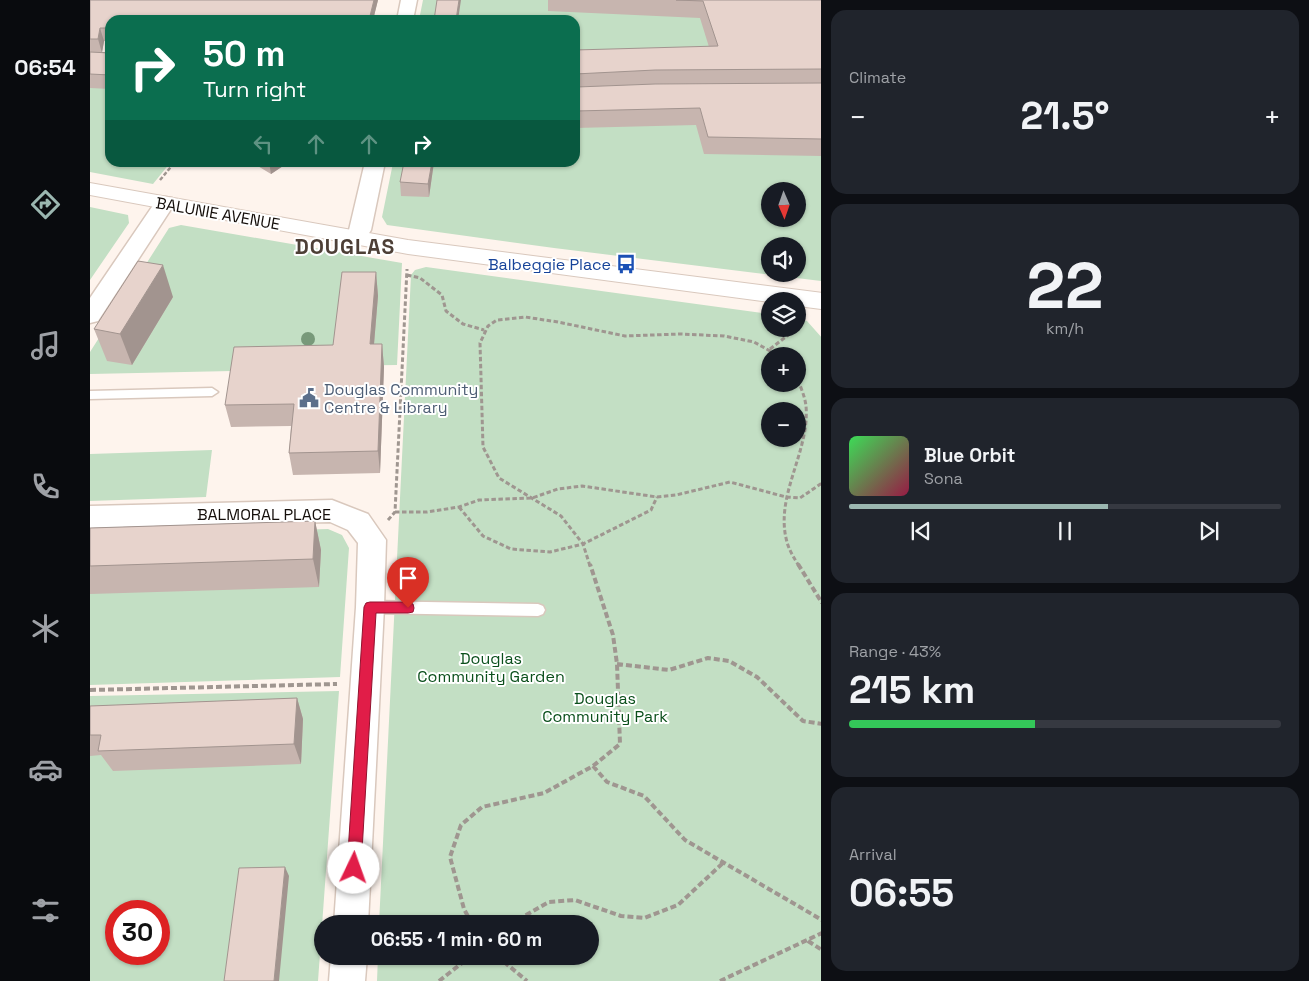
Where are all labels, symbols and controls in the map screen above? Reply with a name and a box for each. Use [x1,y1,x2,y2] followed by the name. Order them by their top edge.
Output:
[203,32,285,76] text: 50 m
[120,35,185,100] icon: right
[14,53,76,81] text: 06:54
[849,67,906,88] text: Climate
[203,75,306,103] text: Turn right
[1021,92,1109,140] text: 21.5°
[849,99,866,135] text: −
[1264,99,1281,135] text: +
[249,130,277,158] icon: left
[302,130,330,158] icon: ahead
[355,130,383,158] icon: ahead
[408,130,436,158] icon: right
[761,182,806,228] north arrow
[761,182,806,447] map controls
[28,187,63,222] icon: directions
[154,192,282,235] street label: BALUNIE AVENUE
[295,233,395,260] district label: DOUGLAS
[761,237,806,282] button: sound
[1026,244,1104,327] text: 22
[615,253,637,275] bus stop icon: Balbeggie Place
[488,254,611,275] place label: Balbeggie Place
[761,292,806,337] button: layers
[1046,318,1084,339] text: km/h
[28,328,63,363] icon: music
[761,347,806,392] button: +
[324,379,478,418] place label: Douglas Community Centre & Library
[298,387,320,409] public building icon: Douglas Community Centre & Library
[761,402,806,447] button: −
[924,443,1015,468] text: Blue Orbit
[924,468,963,489] text: Sona
[28,469,63,504] icon: phone
[197,504,331,525] street label: BALMORAL PLACE
[907,517,935,545] icon: previous
[1051,517,1079,545] icon: pause
[1195,517,1223,545] icon: next
[387,557,429,608] pin
[394,564,422,592] icon: arrive
[28,611,63,646] icon: climate
[849,641,941,662] text: Range · 43%
[417,648,565,687] park label: Douglas Community Garden
[849,666,975,714] text: 215 km
[542,688,668,727] park label: Douglas Community Park
[28,752,63,787] icon: car
[327,841,379,893] position arrow
[849,844,897,865] text: Arrival
[849,869,954,917] text: 06:55
[28,893,63,928] icon: filters
[105,900,170,965] speed limit sign: 30
[371,927,542,952] text: 06:55 · 1 min · 60 m

